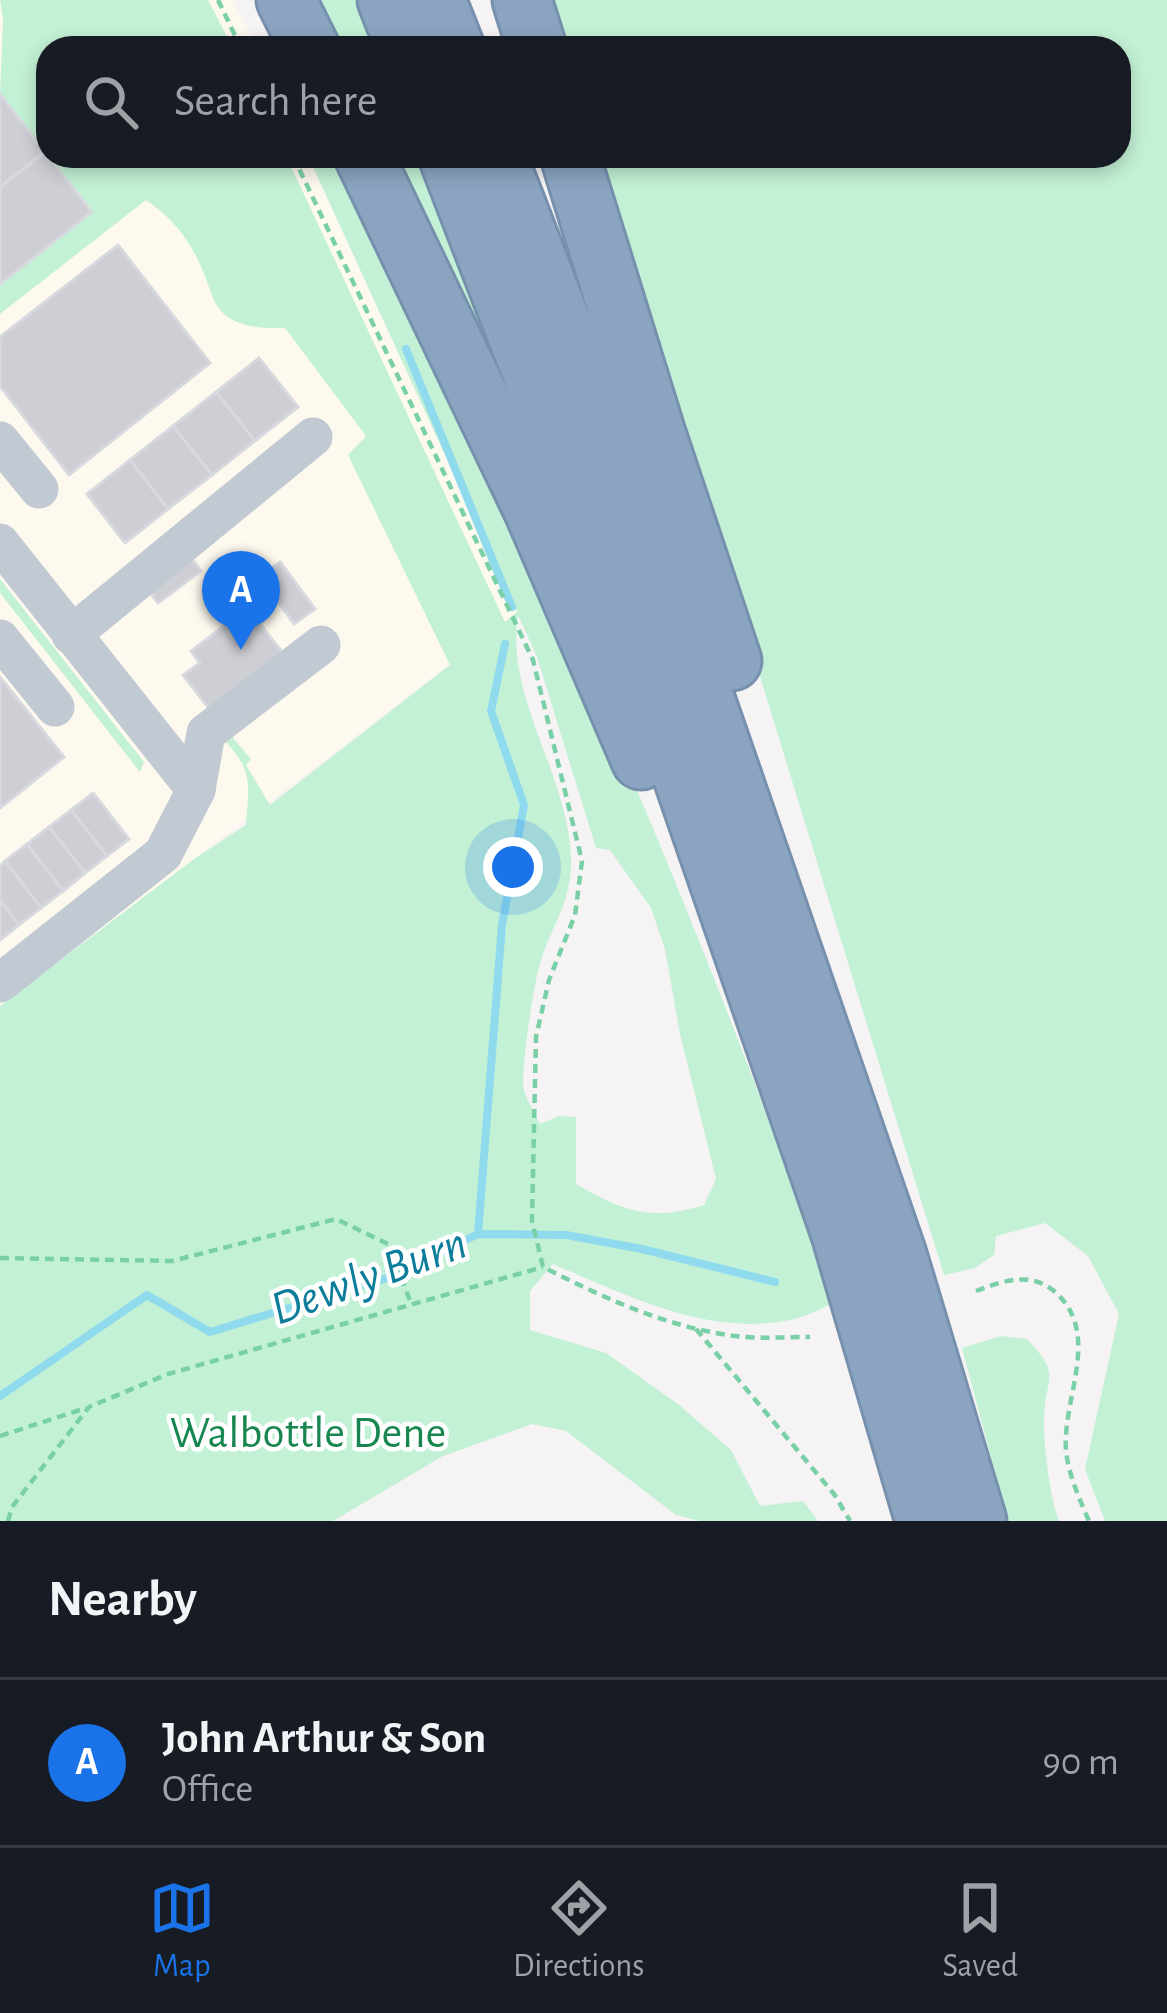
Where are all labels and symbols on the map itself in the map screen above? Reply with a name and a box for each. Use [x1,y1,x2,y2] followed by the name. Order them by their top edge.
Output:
[202,551,280,650] pin: A
[483,837,543,897] your location
[265,1219,473,1335] water label: Dewly Burn
[170,1411,446,1456] park label: Walbottle Dene

